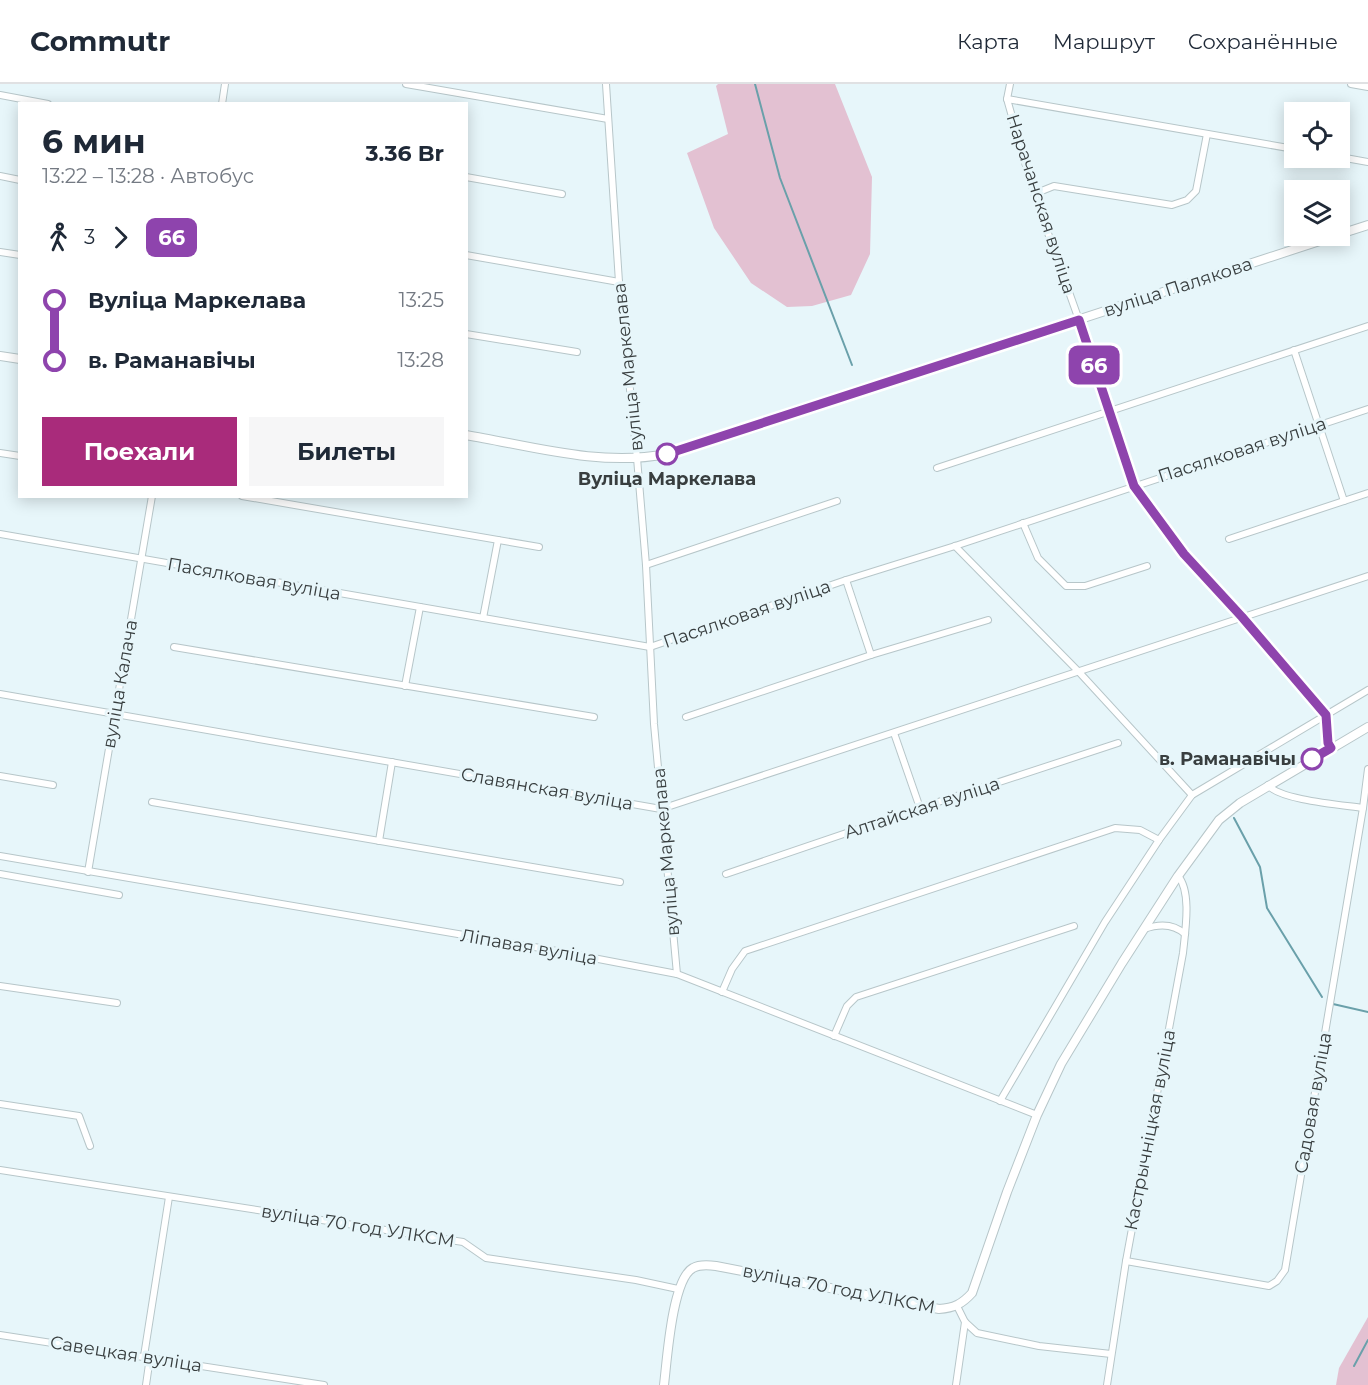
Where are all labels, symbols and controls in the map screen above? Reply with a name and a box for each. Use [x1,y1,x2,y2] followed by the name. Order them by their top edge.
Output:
[30,24,170,58] text: Commutr
[957,29,1020,54] text: Карта
[1053,29,1155,54] text: Маршрут
[1188,29,1338,54] text: Сохранённые
[1284,102,1350,246] map controls
[1284,102,1350,168] button: locate
[1002,111,1080,297] street label: Нарачанская вуліца
[42,121,146,161] text: 6 мин
[365,140,444,167] text: 3.36 Br
[42,164,254,188] text: 13:22 – 13:28 · Автобус
[1284,180,1350,246] button: layers
[42,221,75,254] icon: walk
[104,221,137,254] icon: forward
[84,225,95,249] text: 3
[158,225,185,250] text: 66
[1101,253,1255,321] street label: вуліца Палякова
[608,282,648,452] street label: вуліца Маркелава
[88,287,306,314] text: Вуліца Маркелава
[399,288,444,312] text: 13:25
[1067,346,1121,384] line badge: 66
[88,347,256,374] text: в. Раманавічы
[397,348,444,372] text: 13:28
[1081,353,1107,378] text: 66
[1155,412,1329,488] street label: Пасялковая вуліца
[42,417,237,486] button: Поехали
[249,417,444,486] button: Билеты
[656,443,678,465] marker: Вуліца Маркелава
[578,468,756,490] place label: Вуліца Маркелава
[166,553,342,605] street label: Пасялковая вуліца
[660,575,834,653] street label: Пасялковая вуліца
[98,618,142,750] street label: вуліца Калача
[1159,748,1296,770] place label: в. Раманавічы
[1301,748,1323,770] marker: в. Раманавічы
[459,763,635,815] street label: Славянская вуліца
[648,767,684,937] street label: вуліца Маркелава
[841,772,1003,844] street label: Алтайская вуліца
[459,924,599,970] street label: Ліпавая вуліца
[1120,1028,1180,1232] street label: Кастрычніцкая вуліца
[1290,1031,1336,1175] street label: Садовая вуліца
[260,1200,456,1252] street label: вуліца 70 год УЛКСМ
[741,1260,937,1318] street label: вуліца 70 год УЛКСМ
[48,1331,204,1377] street label: Савецкая вуліца

